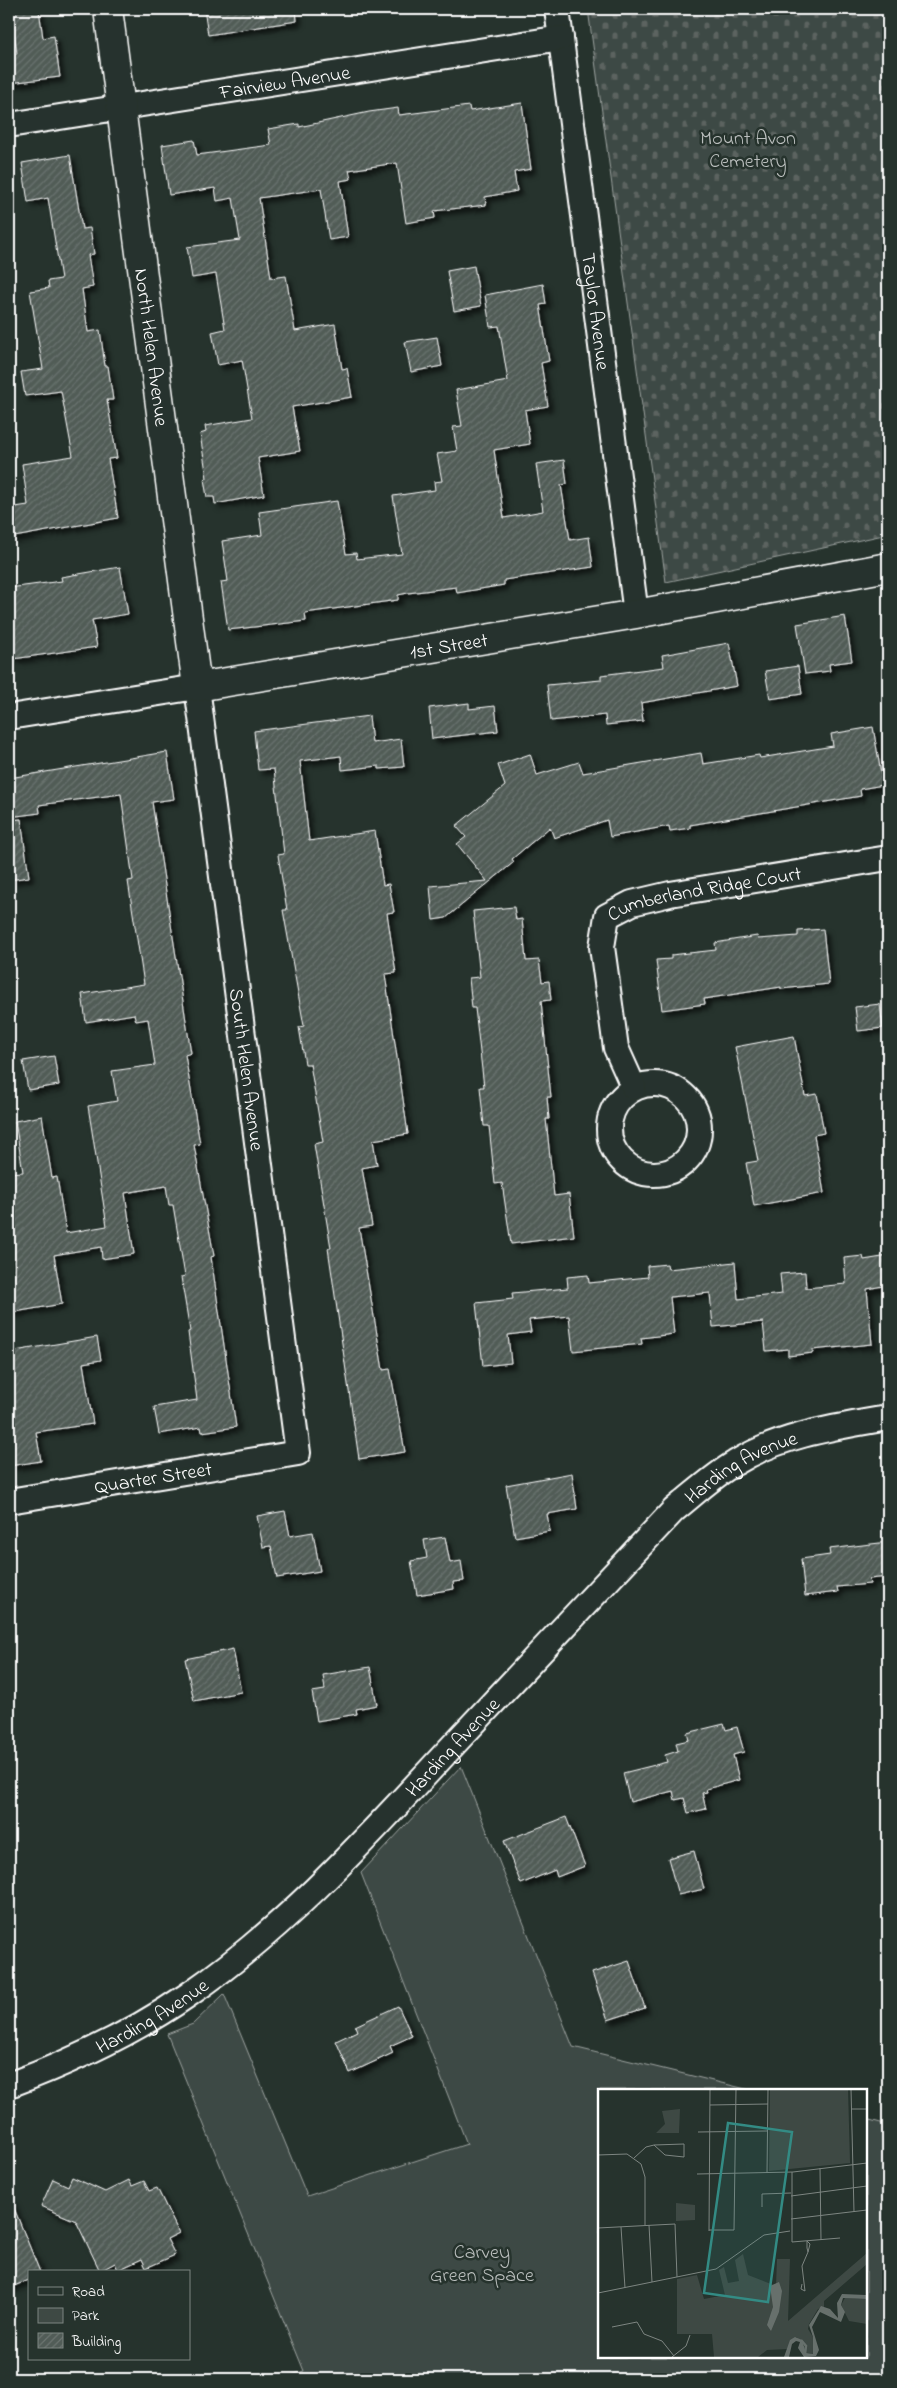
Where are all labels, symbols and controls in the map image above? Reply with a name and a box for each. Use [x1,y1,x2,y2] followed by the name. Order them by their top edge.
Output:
[217,59,352,109] street label: Fairview Avenue
[700,125,796,177] park label: Mount Avon Cemetery
[572,251,616,372] street label: Taylor Avenue
[125,267,175,428] street label: North Helen Avenue
[408,627,491,668] street label: 1st Street
[603,860,804,930] street label: Cumberland Ridge Court
[220,987,270,1153] street label: South Helen Avenue
[679,1425,801,1512] street label: Harding Avenue
[93,1456,214,1503] street label: Quarter Street
[400,1692,508,1805] street label: Harding Avenue
[91,1973,216,2063] street label: Harding Avenue
[598,2089,867,2358] inset map
[430,2239,534,2291] park label: Carvey Green Space
[28,2270,190,2360] legend
[72,2281,105,2303] text: Road
[72,2305,100,2327] text: Park
[71,2331,121,2354] text: Building

